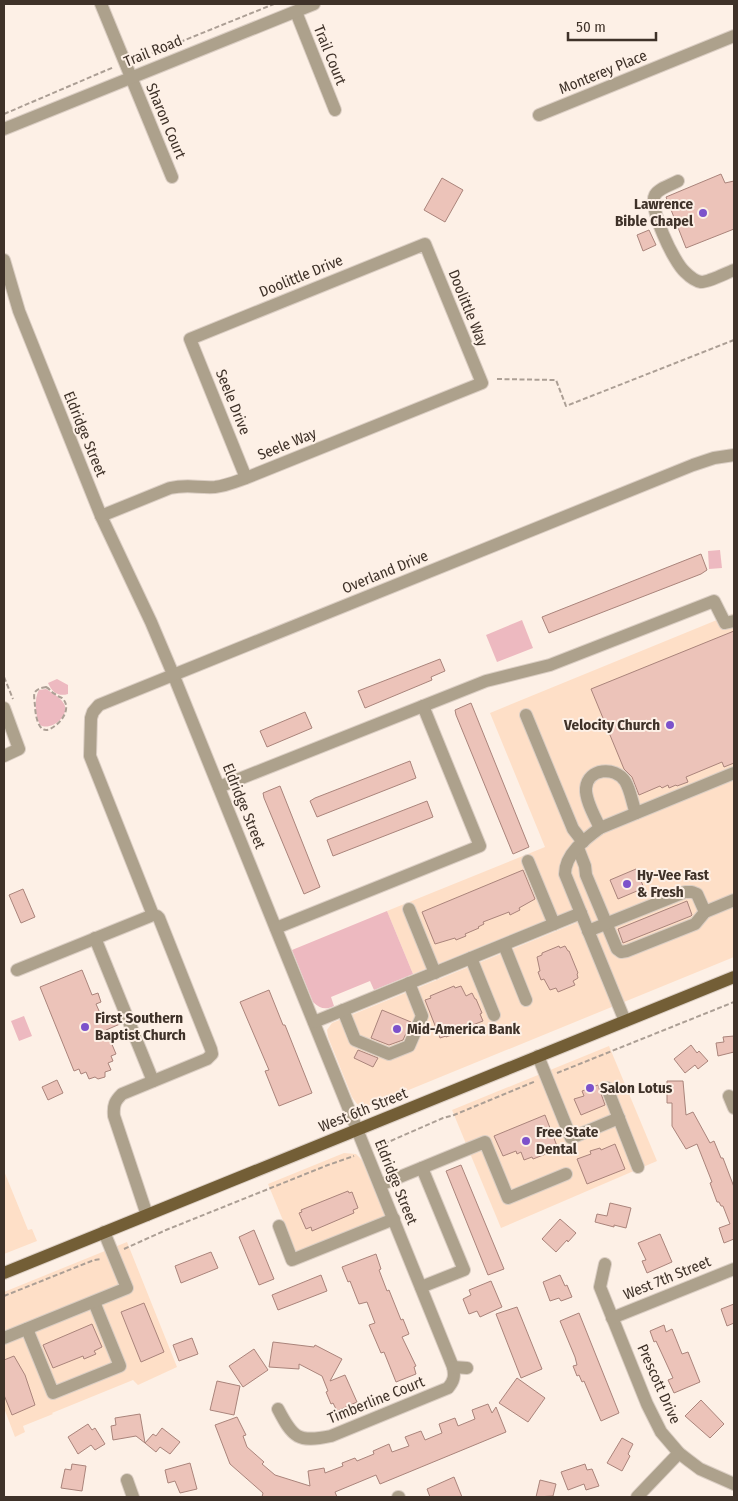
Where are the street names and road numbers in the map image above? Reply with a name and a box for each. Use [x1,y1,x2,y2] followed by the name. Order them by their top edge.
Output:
[310,22,350,88] street label: Trail Court
[121,31,185,71] street label: Trail Road
[556,46,650,98] street label: Monterey Place
[142,81,190,161] street label: Sharon Court
[257,251,345,301] street label: Doolittle Drive
[444,267,492,349] street label: Doolittle Way
[212,367,254,437] street label: Seele Drive
[60,389,110,479] street label: Eldridge Street
[255,424,319,464] street label: Seele Way
[339,547,431,597] street label: Overland Drive
[219,761,269,851] street label: Eldridge Street
[316,1084,410,1136] street label: West 6th Street
[371,1137,421,1227] street label: Eldridge Street
[621,1252,713,1304] street label: West 7th Street
[633,1341,685,1427] street label: Prescott Drive
[325,1372,427,1428] street label: Timberline Court

